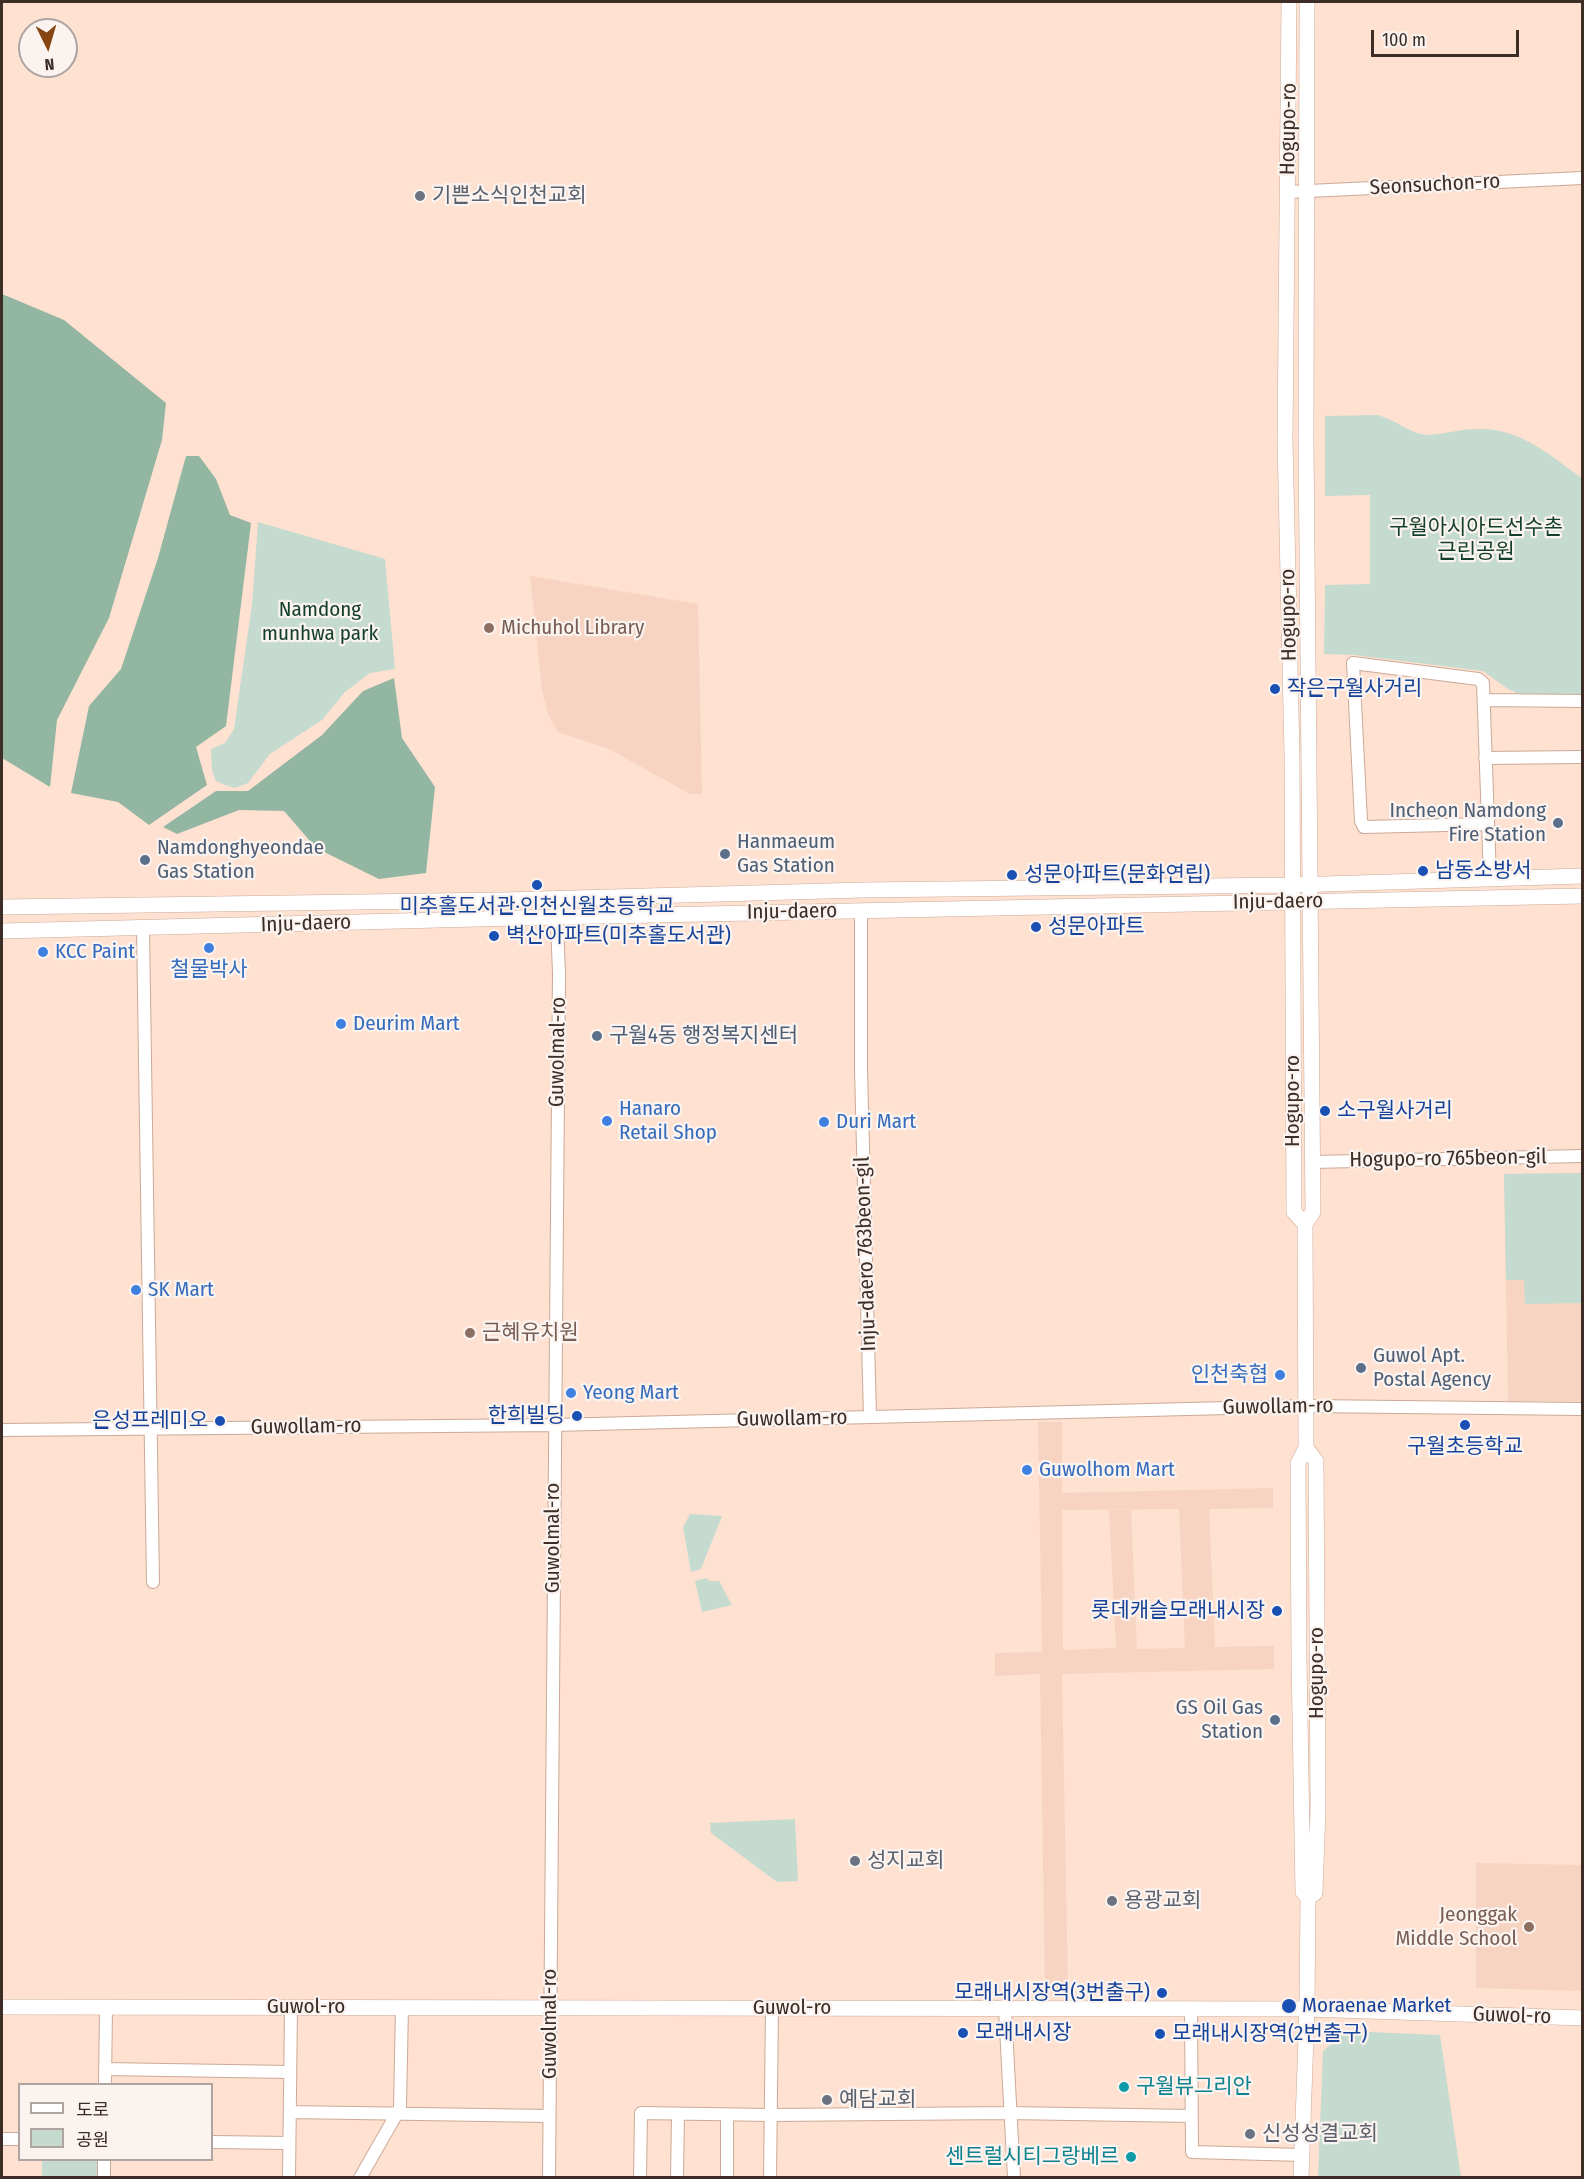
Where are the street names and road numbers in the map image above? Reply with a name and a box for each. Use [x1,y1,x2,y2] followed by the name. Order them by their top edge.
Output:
[1276,83,1302,175] street label: Hogupo-ro
[1369,169,1501,201] street label: Seonsuchon-ro
[1276,569,1302,661] street label: Hogupo-ro
[1233,889,1323,915] street label: Inju-daero
[747,899,837,925] street label: Inju-daero
[260,910,352,938] street label: Inju-daero
[544,997,572,1107] street label: Guwolmal-ro
[1280,1055,1306,1147] street label: Hogupo-ro
[1349,1145,1547,1173] street label: Hogupo-ro 765beon-gil
[850,1156,882,1352] street label: Inju-daero 763beon-gil
[1222,1393,1334,1421] street label: Guwollam-ro
[736,1405,848,1433] street label: Guwollam-ro
[250,1413,362,1441] street label: Guwollam-ro
[540,1483,566,1593] street label: Guwolmal-ro
[1304,1627,1330,1719] street label: Hogupo-ro
[537,1969,563,2079] street label: Guwolmal-ro
[267,1994,345,2020] street label: Guwol-ro
[753,1995,831,2021] street label: Guwol-ro
[1472,2002,1552,2030] street label: Guwol-ro

